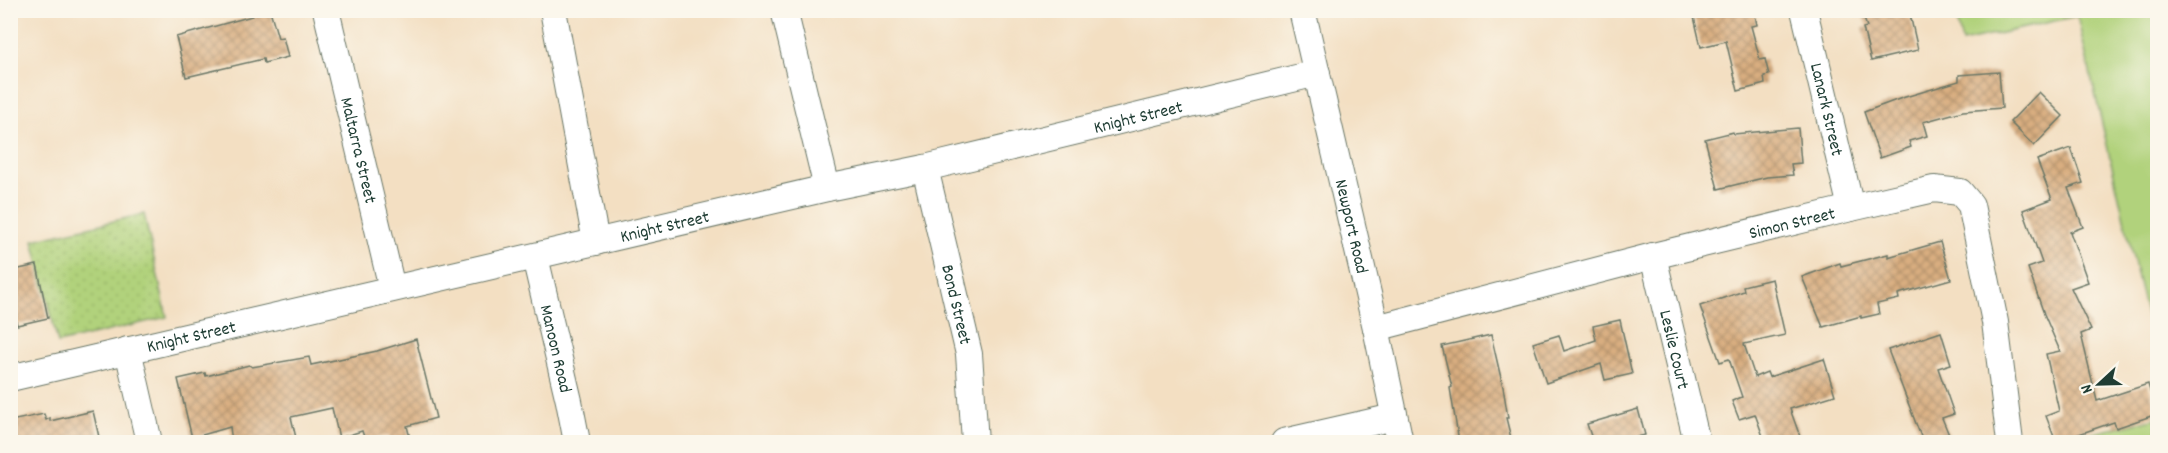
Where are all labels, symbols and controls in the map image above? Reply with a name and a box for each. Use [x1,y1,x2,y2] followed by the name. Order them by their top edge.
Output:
[1802,61,1848,159] street label: Lanark Street
[332,95,382,207] street label: Maltarra Street
[1092,96,1186,142] street label: Knight Street
[1327,177,1373,276] street label: Newport Road
[1747,202,1838,247] street label: Simon Street
[618,206,712,251] street label: Knight Street
[933,262,976,348] street label: Bond Street
[532,303,577,395] street label: Manoon Road
[1651,308,1694,392] street label: Leslie Court
[145,316,239,361] street label: Knight Street
[2069,354,2129,414] north arrow
[2075,381,2100,397] text: N

